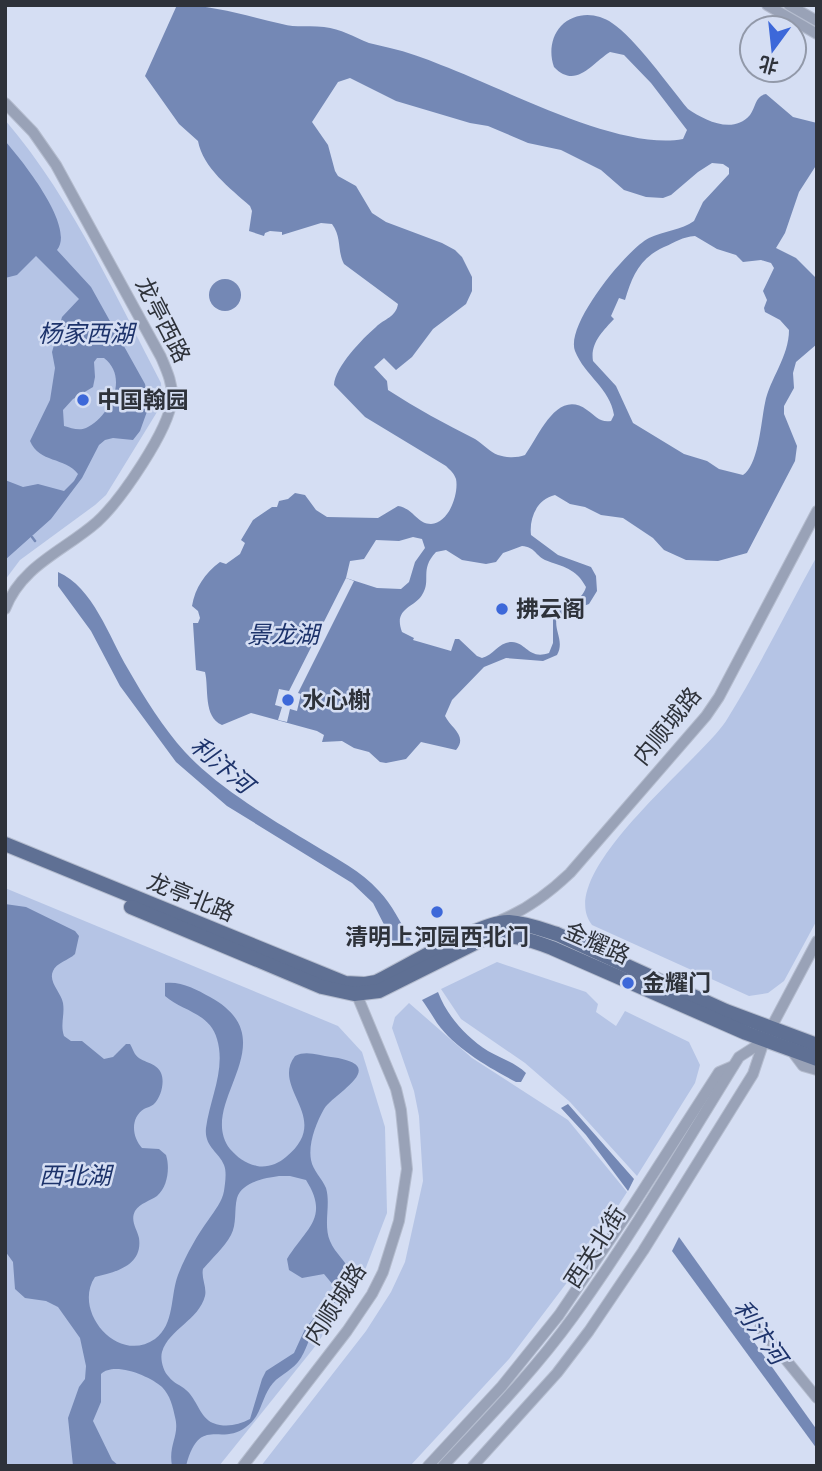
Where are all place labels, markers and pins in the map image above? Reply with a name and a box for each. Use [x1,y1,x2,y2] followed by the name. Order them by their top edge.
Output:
[97,386,189,414] place label: 中国翰园
[75,392,91,408] marker: 中国翰园
[516,595,585,623] place label: 拂云阁
[494,601,510,617] marker: 拂云阁
[302,686,371,714] place label: 水心榭
[280,692,296,708] marker: 水心榭
[429,904,445,920] marker: 清明上河园西北门
[345,923,529,951] place label: 清明上河园西北门
[642,969,711,997] place label: 金耀门
[620,975,636,991] marker: 金耀门

